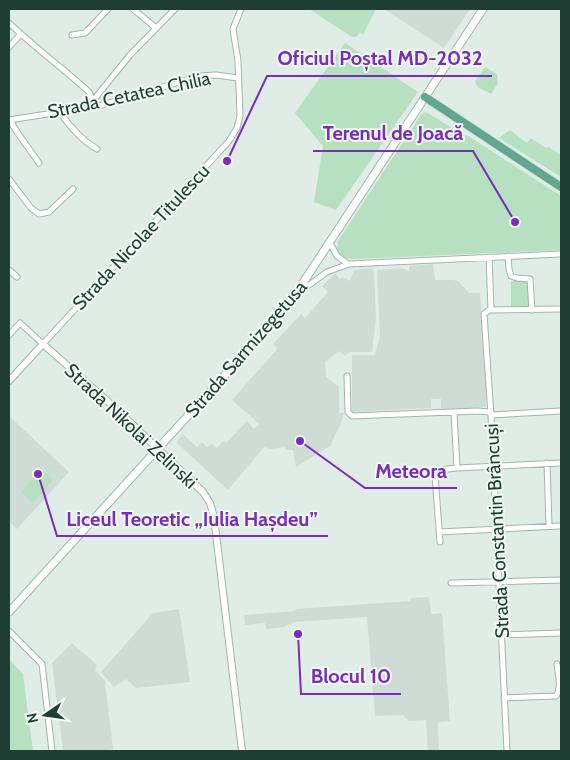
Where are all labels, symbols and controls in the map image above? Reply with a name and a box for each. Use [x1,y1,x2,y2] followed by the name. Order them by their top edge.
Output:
[267,41,492,76] callout: Oficiul Poștal MD-2032
[278,46,482,71] text: Oficiul Poștal MD-2032
[46,67,212,123] street label: Strada Cetatea Chilia
[313,116,473,151] callout: Terenul de Joacă
[323,121,463,145] text: Terenul de Joacă
[68,159,214,315] street label: Strada Nicolae Titulescu
[180,276,312,422] street label: Strada Sarmizegetusa
[60,359,202,493] street label: Strada Nikolai Zelinski
[480,423,515,639] street label: Strada Constantin Brâncuși
[365,453,457,488] callout: Meteora
[375,459,447,483] text: Meteora
[57,501,328,536] callout: Liceul Teoretic „Iulia Hașdeu”
[66,507,318,532] text: Liceul Teoretic „Iulia Hașdeu”
[301,659,401,694] callout: Blocul 10
[311,664,391,688] text: Blocul 10
[20,690,70,740] north arrow
[22,711,42,725] text: N

